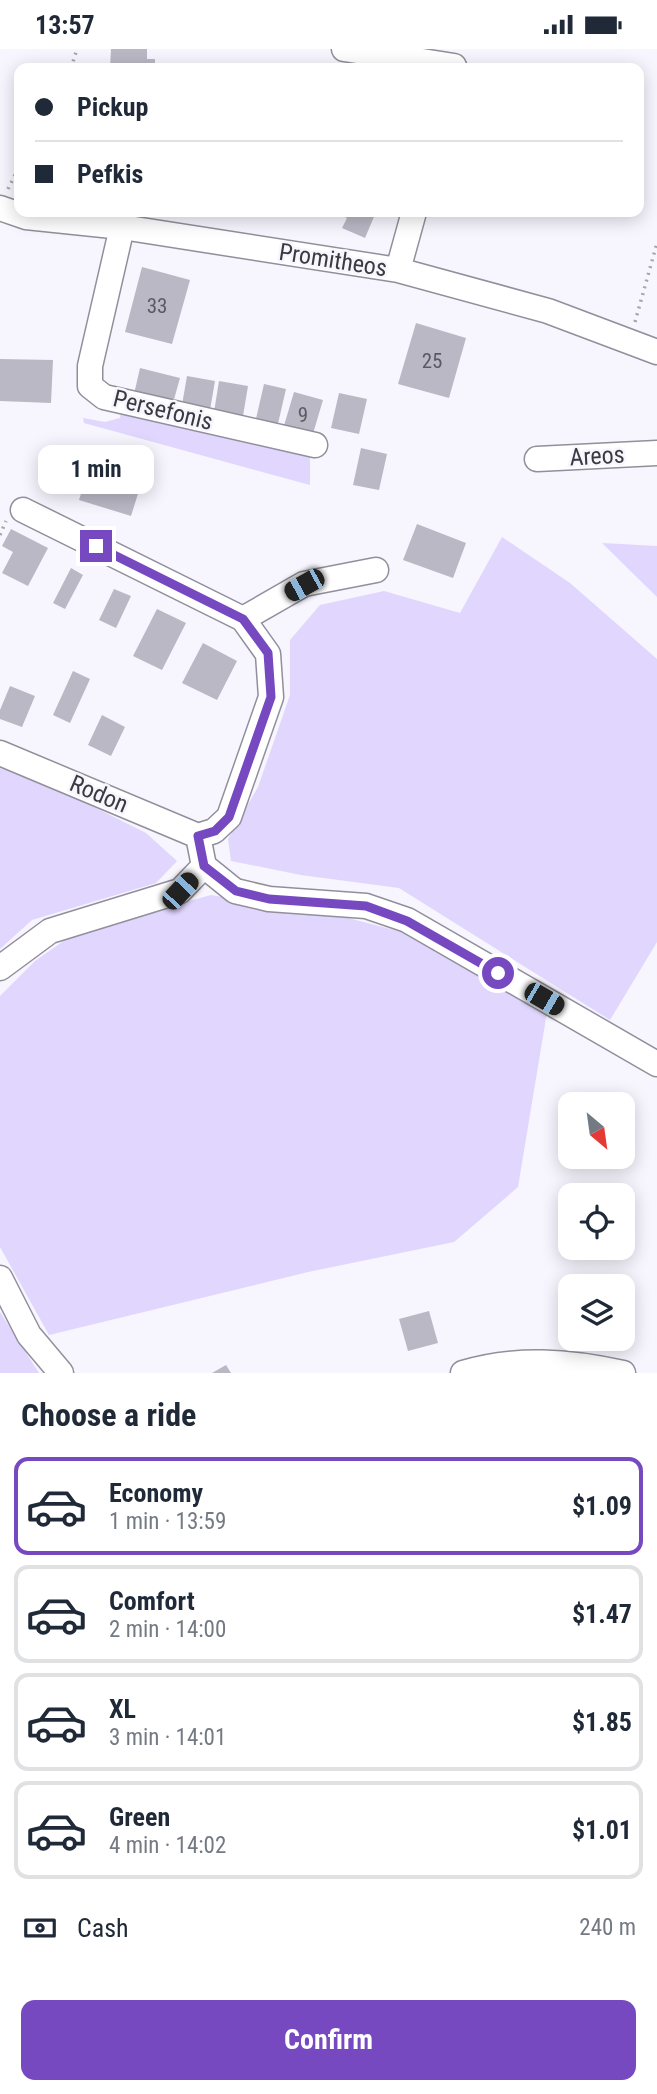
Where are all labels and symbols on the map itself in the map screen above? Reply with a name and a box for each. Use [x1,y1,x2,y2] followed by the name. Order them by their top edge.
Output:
[277,238,389,282] street label: Promitheos
[147,294,167,318] house number: 33
[422,349,442,373] house number: 25
[110,384,216,436] street label: Persefonis
[298,403,308,427] house number: 9
[569,441,625,471] street label: Areos
[38,445,154,493] callout: 1 min
[80,530,112,562] route end
[281,566,328,604] car
[66,769,132,819] street label: Rodon
[158,868,203,914] car
[482,957,514,989] route start
[521,979,568,1019] car
[558,1092,635,1169] north arrow

